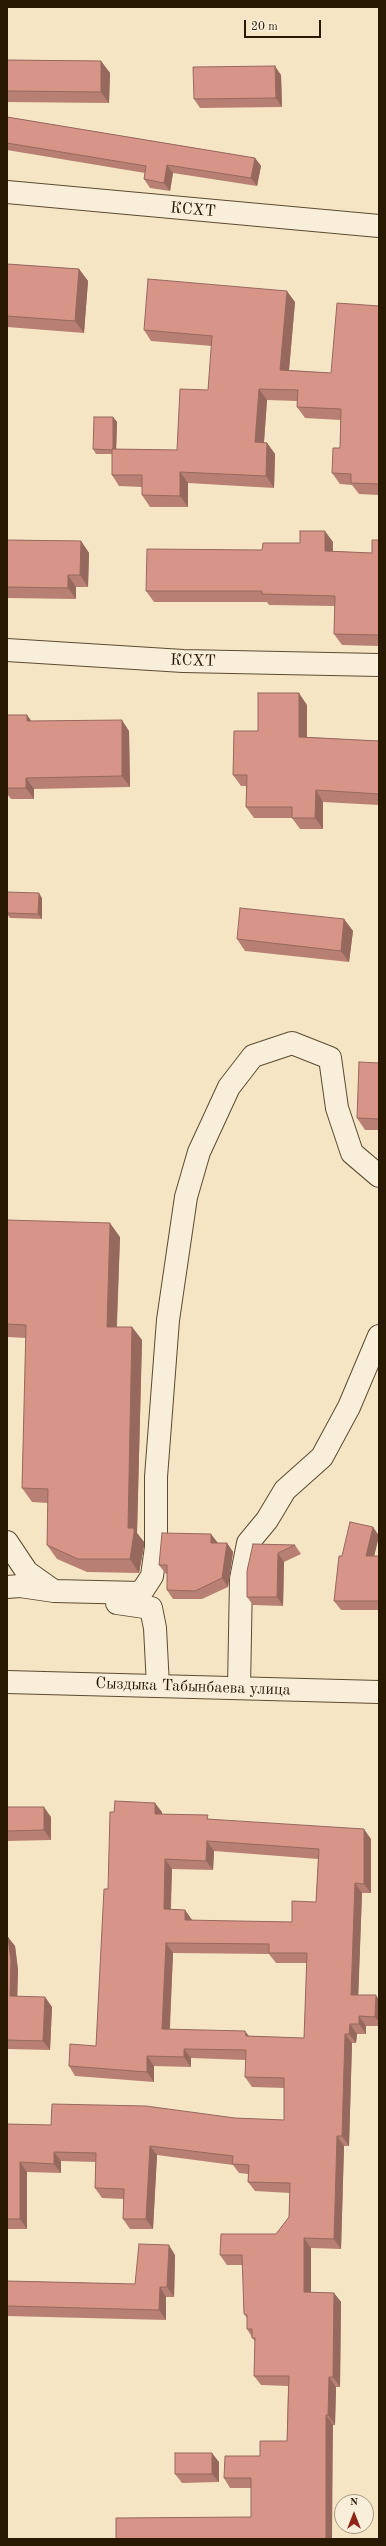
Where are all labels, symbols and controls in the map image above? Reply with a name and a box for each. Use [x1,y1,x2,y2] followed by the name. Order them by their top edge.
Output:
[246,12,323,38] scale bar
[251,21,278,33] text: 20 m
[169,198,217,222] street label: КСХТ
[170,651,216,671] street label: КСХТ
[95,1674,291,1700] street label: Сыздыка Табынбаева улица
[334,2494,374,2534] north arrow
[350,2497,358,2508] text: N

